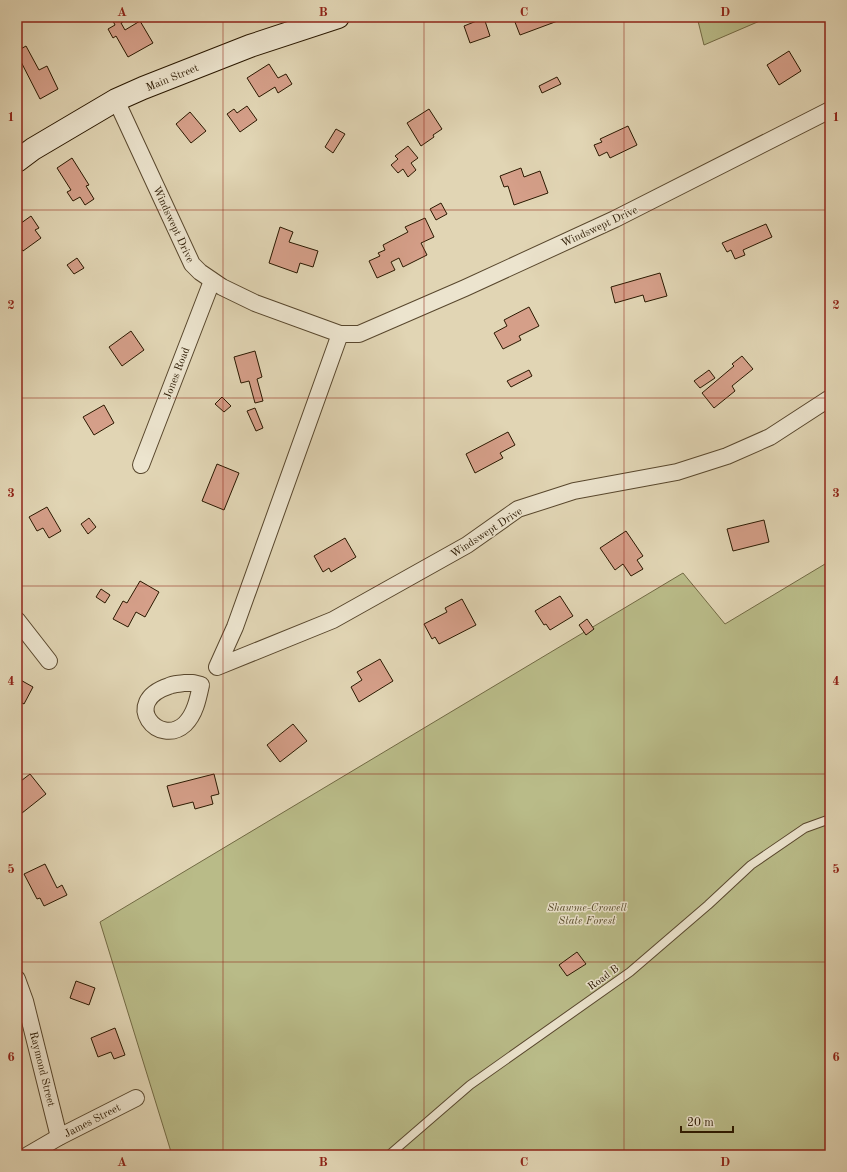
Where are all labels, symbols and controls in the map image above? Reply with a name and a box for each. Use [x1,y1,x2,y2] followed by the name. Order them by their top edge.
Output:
[117,6,127,19] text: A
[318,6,328,19] text: B
[520,6,528,19] text: C
[720,6,730,19] text: D
[145,63,201,94] street label: Main Street
[7,111,15,124] text: 1
[832,111,840,124] text: 1
[150,185,195,264] street label: Windswept Drive
[560,205,639,250] street label: Windswept Drive
[7,299,15,312] text: 2
[832,299,840,312] text: 2
[162,346,192,401] street label: Jones Road
[7,487,15,500] text: 3
[832,487,840,500] text: 3
[449,506,525,560] street label: Windswept Drive
[7,675,15,688] text: 4
[832,675,840,688] text: 4
[7,863,15,876] text: 5
[832,863,840,876] text: 5
[547,903,628,927] park label: Shawme-Crowell State Forest
[586,963,621,993] street label: Road B
[27,1031,56,1108] street label: Raymond Street
[7,1051,15,1064] text: 6
[832,1051,840,1064] text: 6
[62,1102,123,1140] street label: James Street
[681,1108,733,1134] scale bar
[687,1117,714,1129] text: 20 m
[117,1156,127,1169] text: A
[318,1156,328,1169] text: B
[520,1156,528,1169] text: C
[720,1156,730,1169] text: D

